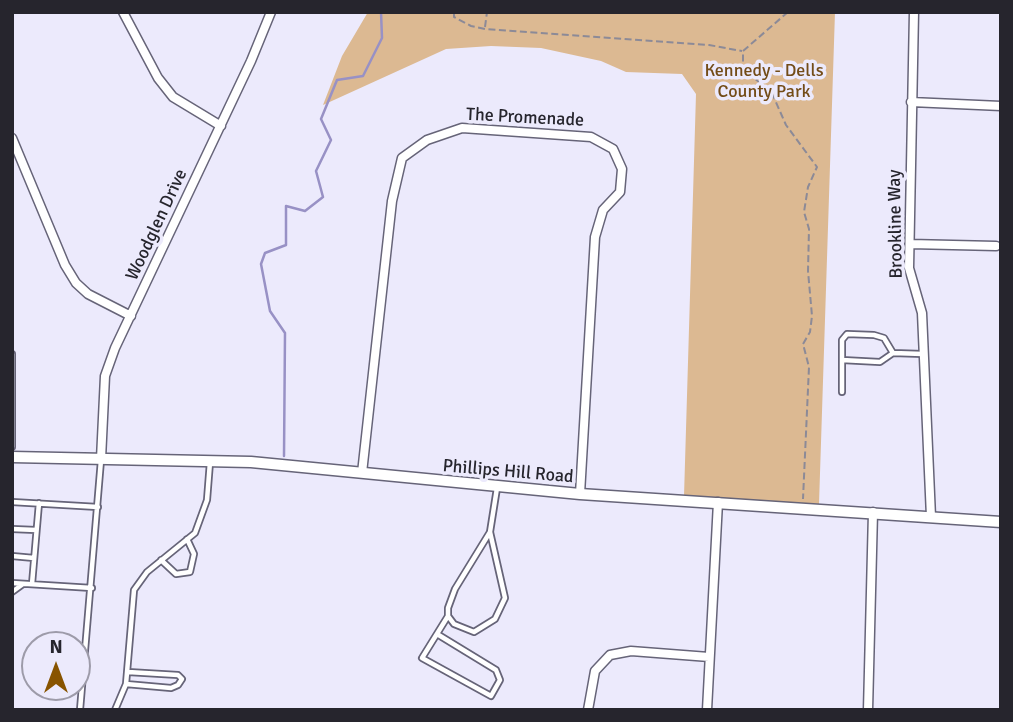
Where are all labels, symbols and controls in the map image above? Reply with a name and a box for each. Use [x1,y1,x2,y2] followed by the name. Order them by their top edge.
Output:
[704,60,824,102] park label: Kennedy - Dells County Park
[466,104,584,132] street label: The Promenade
[122,166,192,284] street label: Woodglen Drive
[884,169,908,279] street label: Brookline Way
[442,456,574,488] street label: Phillips Hill Road
[21,631,91,701] north arrow
[49,635,63,659] text: N

